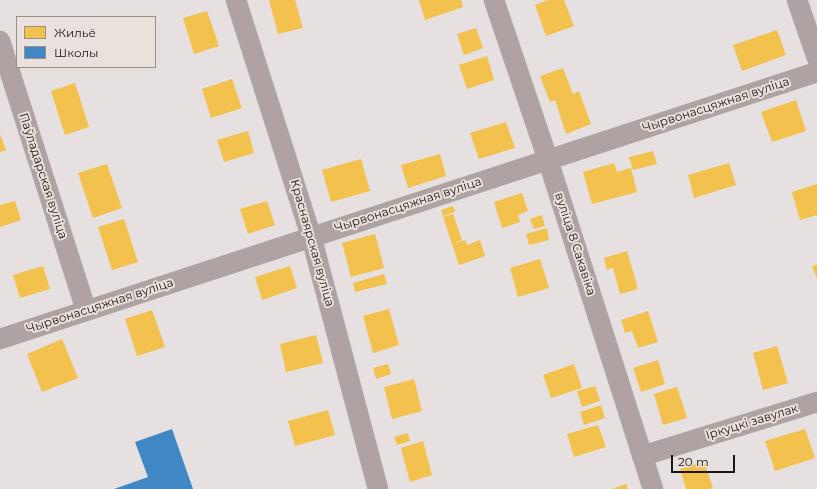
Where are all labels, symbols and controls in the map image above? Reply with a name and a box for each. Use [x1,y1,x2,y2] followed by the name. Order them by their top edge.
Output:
[16,16,156,68] legend
[54,25,96,40] text: Жильё
[54,45,99,60] text: Школы
[641,74,791,136] street label: Чырвонасцяжная вуліца
[16,111,70,241] street label: Паўладарская вуліца
[333,174,483,236] street label: Чырвонасцяжная вуліца
[287,178,337,308] street label: Краснаярская вуліца
[552,191,598,297] street label: вуліца 8 Сакавіка
[25,275,175,337] street label: Чырвонасцяжная вуліца
[704,401,800,443] street label: Іркуцкі завулак
[673,447,737,473] scale bar
[678,454,709,469] text: 20 m

